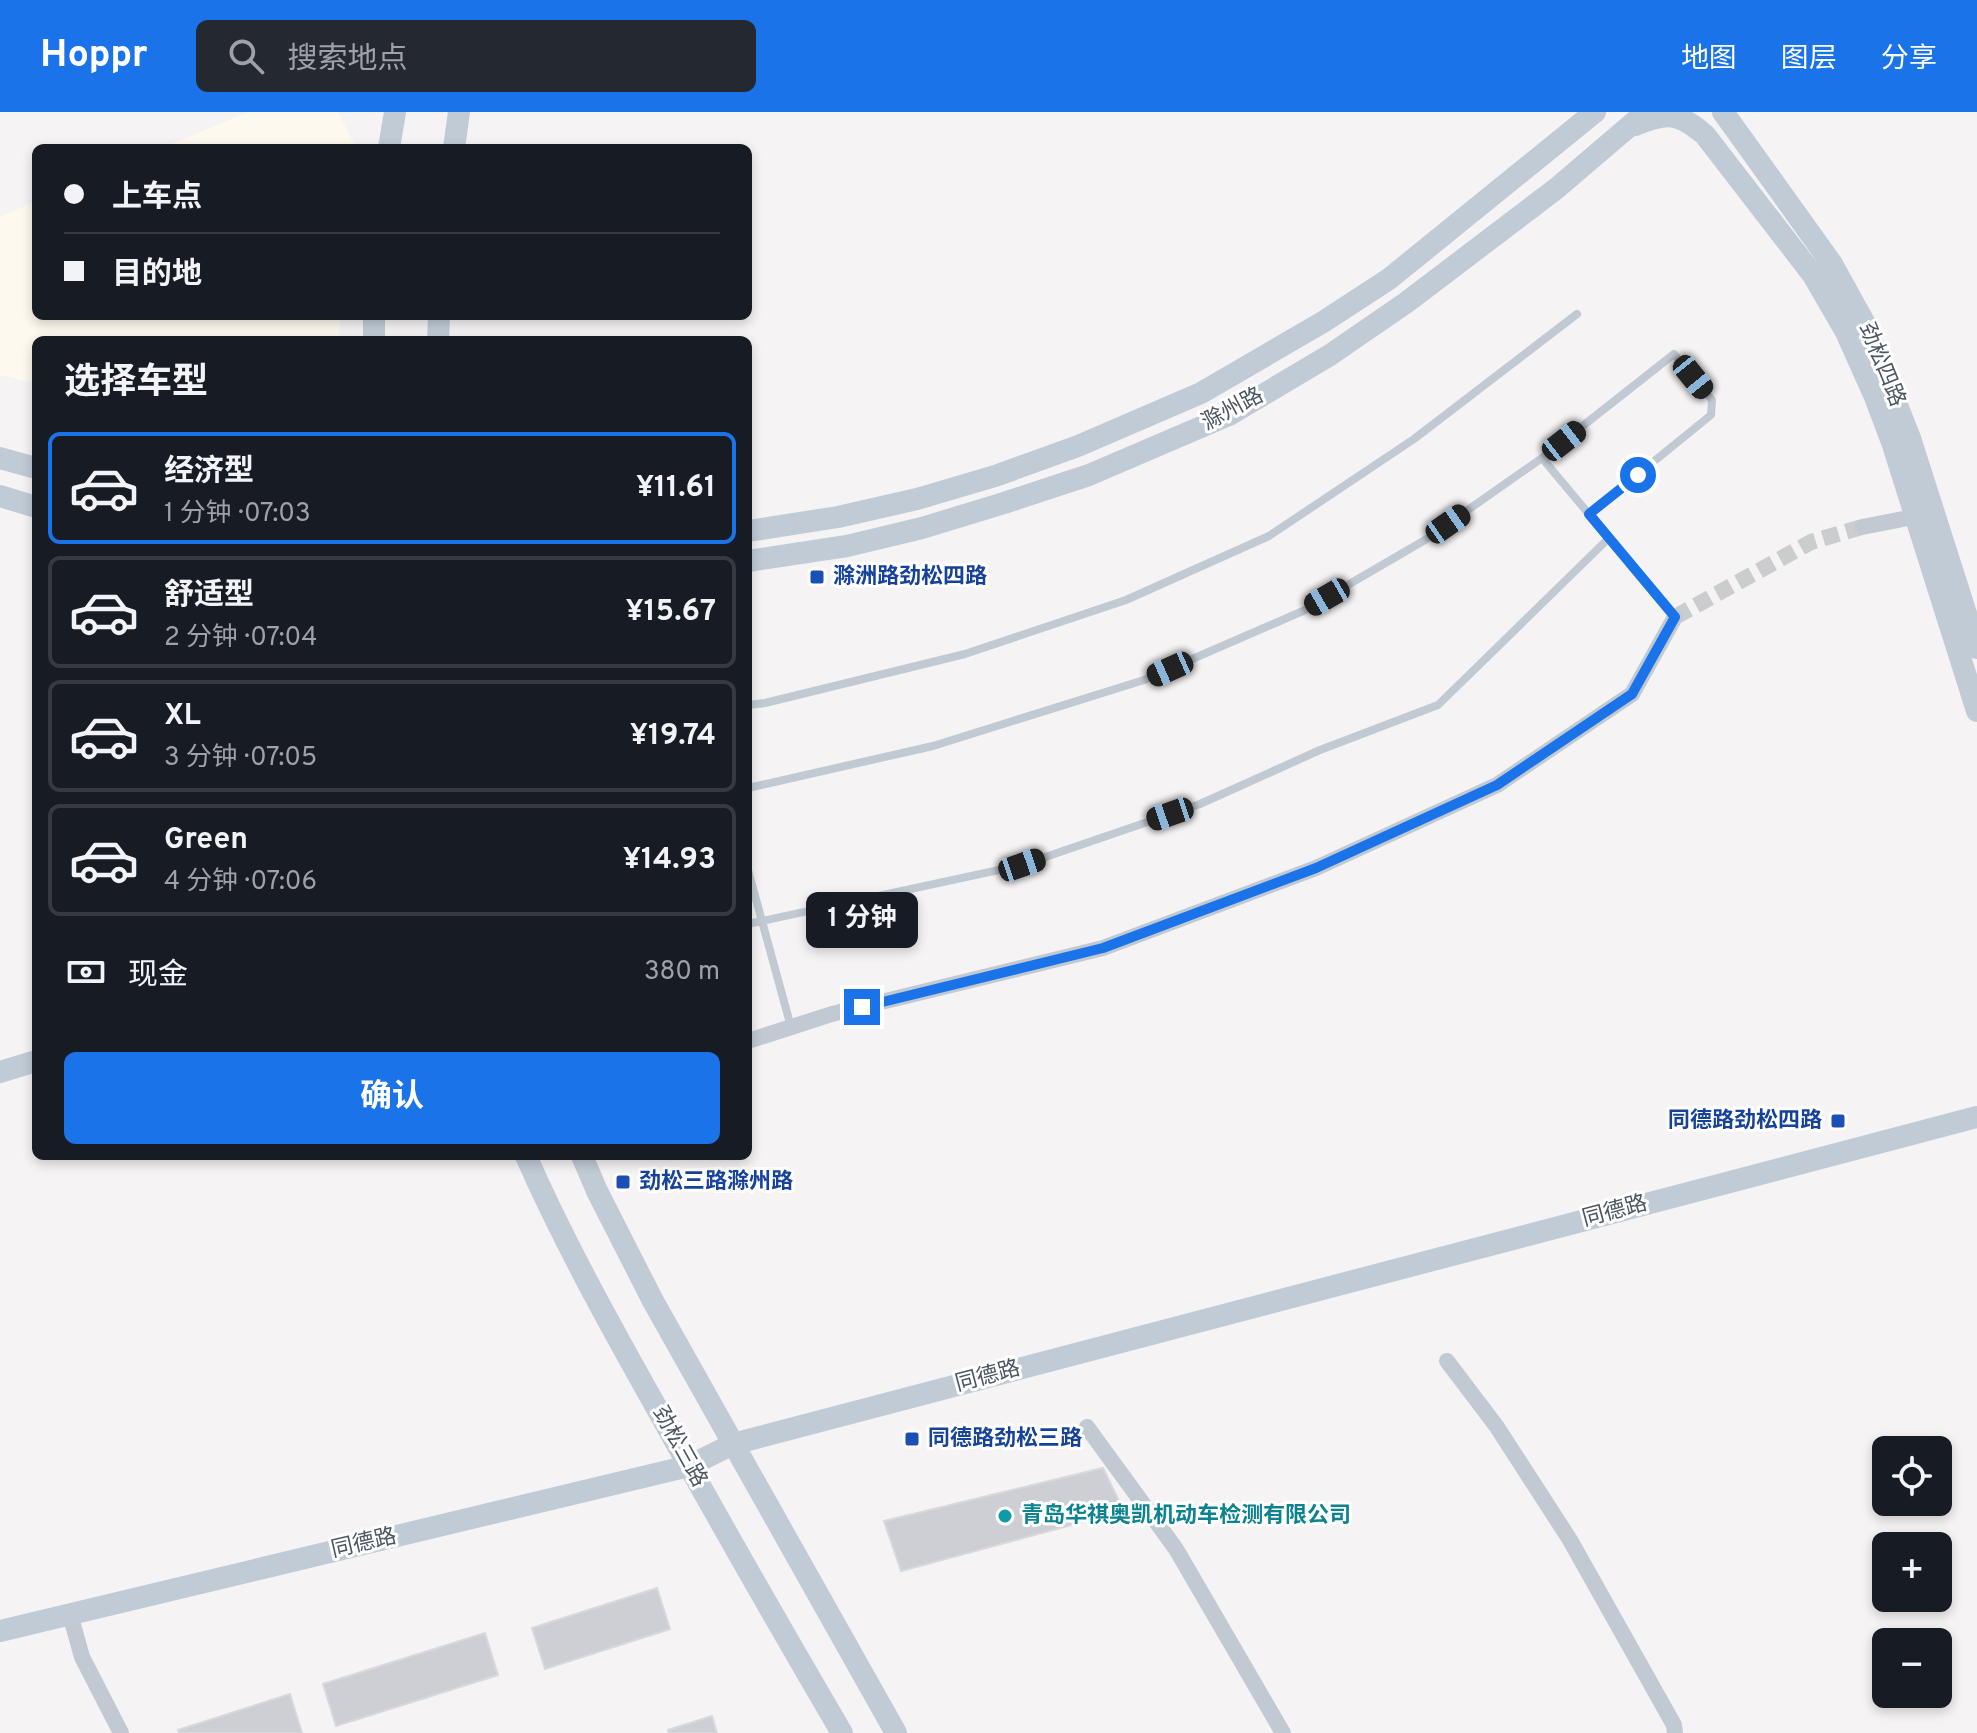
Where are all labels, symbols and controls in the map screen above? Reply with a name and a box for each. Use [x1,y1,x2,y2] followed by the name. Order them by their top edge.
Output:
[196,20,756,92] search box
[40,32,148,81] text: Hoppr
[224,34,268,78] icon: search
[288,42,408,79] text: 搜索地点
[1681,42,1737,78] text: 地图
[1781,42,1837,78] text: 图层
[1881,42,1937,78] text: 分享
[112,180,202,217] text: 上车点
[112,257,202,294] text: 目的地
[1852,319,1910,411] street label: 劲松四路
[1669,351,1717,403] car
[64,361,208,407] text: 选择车型
[1198,383,1268,437] street label: 滁州路
[1538,417,1590,465] car
[68,452,140,524] icon: car
[164,454,254,491] text: 经济型
[1620,457,1656,493] route start
[636,470,716,507] text: ¥11.61
[164,498,311,531] text: 1 分钟 · 07:03
[1421,500,1475,548] car
[833,564,987,591] place label: 滁洲路劲松四路
[808,568,826,586] marker: 滁洲路劲松四路
[1300,575,1354,619] car
[68,576,140,648] icon: car
[164,578,254,615] text: 舒适型
[626,594,716,631] text: ¥15.67
[164,622,317,655] text: 2 分钟 · 07:04
[1143,648,1197,690] car
[164,698,201,735] text: XL
[68,700,140,772] icon: car
[630,718,716,755] text: ¥19.74
[164,742,317,775] text: 3 分钟 · 07:05
[1143,795,1197,833] car
[164,822,248,859] text: Green
[68,824,140,896] icon: car
[623,842,716,879] text: ¥14.93
[995,846,1049,884] car
[164,866,317,899] text: 4 分钟 · 07:06
[806,891,918,947] callout: 1 分钟
[828,903,896,936] text: 1 分钟
[64,950,108,994] icon: cash
[644,956,720,989] text: 380 m
[128,958,188,995] text: 现金
[844,989,880,1025] route end
[64,1052,720,1144] button: 确认
[1668,1108,1822,1135] place label: 同德路劲松四路
[1829,1112,1847,1130] marker: 同德路劲松四路
[639,1169,793,1196] place label: 劲松三路滁州路
[614,1173,632,1191] marker: 劲松三路滁州路
[1580,1190,1650,1234] street label: 同德路
[953,1355,1023,1399] street label: 同德路
[646,1402,712,1492] street label: 劲松三路
[928,1426,1082,1453] place label: 同德路劲松三路
[903,1430,921,1448] marker: 同德路劲松三路
[1872,1436,1952,1708] map controls
[1872,1436,1952,1516] button: locate
[1021,1502,1351,1530] place label: 青岛华祺奥凯机动车检测有限公司
[996,1507,1014,1525] marker: 青岛华祺奥凯机动车检测有限公司
[329,1523,399,1565] street label: 同德路
[1872,1532,1952,1612] button: +
[1872,1628,1952,1708] button: −

